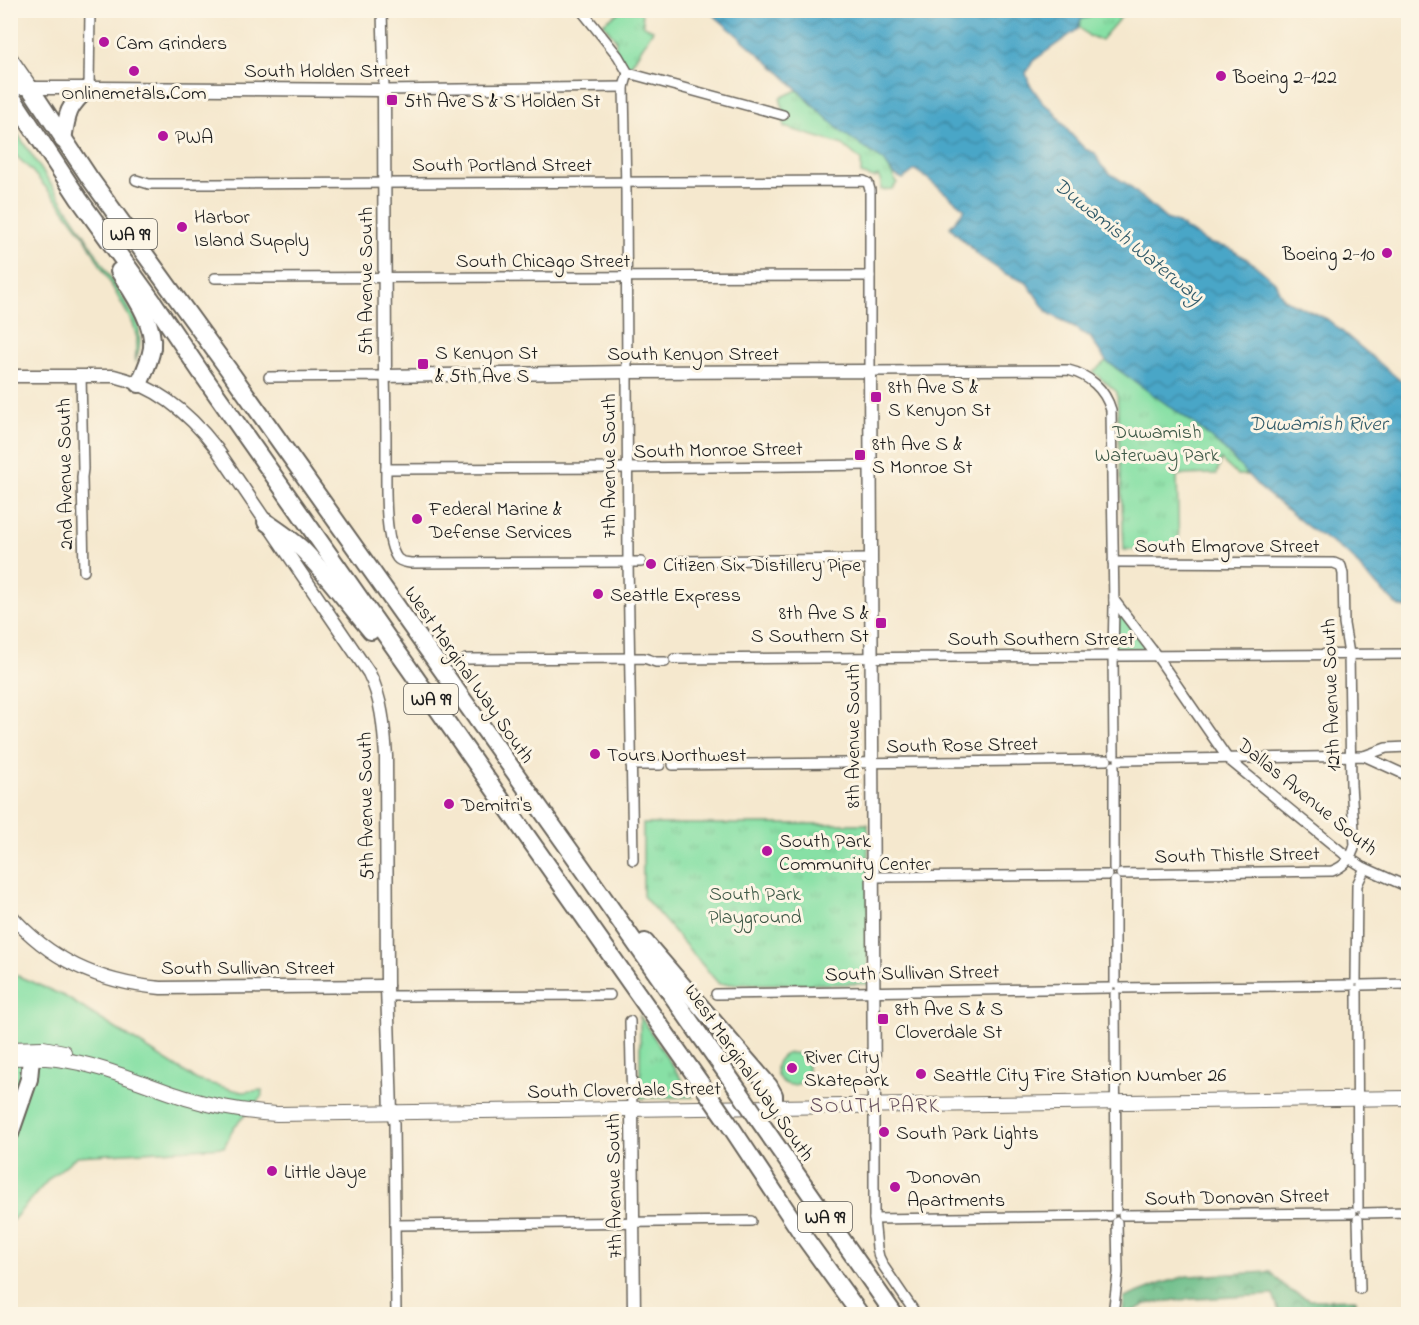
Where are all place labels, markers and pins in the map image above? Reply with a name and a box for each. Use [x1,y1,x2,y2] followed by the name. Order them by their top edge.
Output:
[116,30,227,59] place label: Cam Grinders
[97,35,111,49] marker: Cam Grinders
[127,64,141,78] marker: Onlinemetals.Com
[1232,64,1337,94] place label: Boeing 2-122
[1214,69,1228,83] marker: Boeing 2-122
[61,80,207,109] place label: Onlinemetals.Com
[404,88,601,117] place label: 5th Ave S & S Holden St
[385,93,399,107] marker: 5th Ave S & S Holden St
[175,124,213,153] place label: PWA
[156,129,170,143] marker: PWA
[194,204,309,256] place label: Harbor Island Supply
[175,220,189,234] marker: Harbor Island Supply
[1281,241,1375,271] place label: Boeing 2-10
[1380,246,1394,260] marker: Boeing 2-10
[435,340,538,392] place label: S Kenyon St & 5th Ave S
[416,357,430,371] marker: S Kenyon St & 5th Ave S
[888,374,991,426] place label: 8th Ave S & S Kenyon St
[869,390,883,404] marker: 8th Ave S & S Kenyon St
[872,431,973,483] place label: 8th Ave S & S Monroe St
[853,448,867,462] marker: 8th Ave S & S Monroe St
[428,496,572,548] place label: Federal Marine & Defense Services
[410,512,424,526] marker: Federal Marine & Defense Services
[663,552,861,581] place label: Citizen Six Distillery Pipe
[644,557,658,571] marker: Citizen Six Distillery Pipe
[610,582,741,611] place label: Seattle Express
[591,587,605,601] marker: Seattle Express
[751,600,869,652] place label: 8th Ave S & S Southern St
[874,616,888,630] marker: 8th Ave S & S Southern St
[607,742,746,771] place label: Tours Northwest
[588,747,602,761] marker: Tours Northwest
[460,792,533,821] place label: Demitri's
[442,797,456,811] marker: Demitri's
[779,828,932,880] place label: South Park Community Center
[760,844,774,858] marker: South Park Community Center
[895,996,1003,1048] place label: 8th Ave S & S Cloverdale St
[876,1012,890,1026] marker: 8th Ave S & S Cloverdale St
[804,1044,889,1096] place label: River City Skatepark
[785,1061,799,1075] marker: River City Skatepark
[933,1062,1226,1091] place label: Seattle City Fire Station Number 26
[914,1067,928,1081] marker: Seattle City Fire Station Number 26
[896,1120,1039,1150] place label: South Park Lights
[877,1125,891,1139] marker: South Park Lights
[284,1159,366,1188] place label: Little Jaye
[265,1164,279,1178] marker: Little Jaye
[906,1164,1005,1216] place label: Donovan Apartments
[888,1180,902,1194] marker: Donovan Apartments

